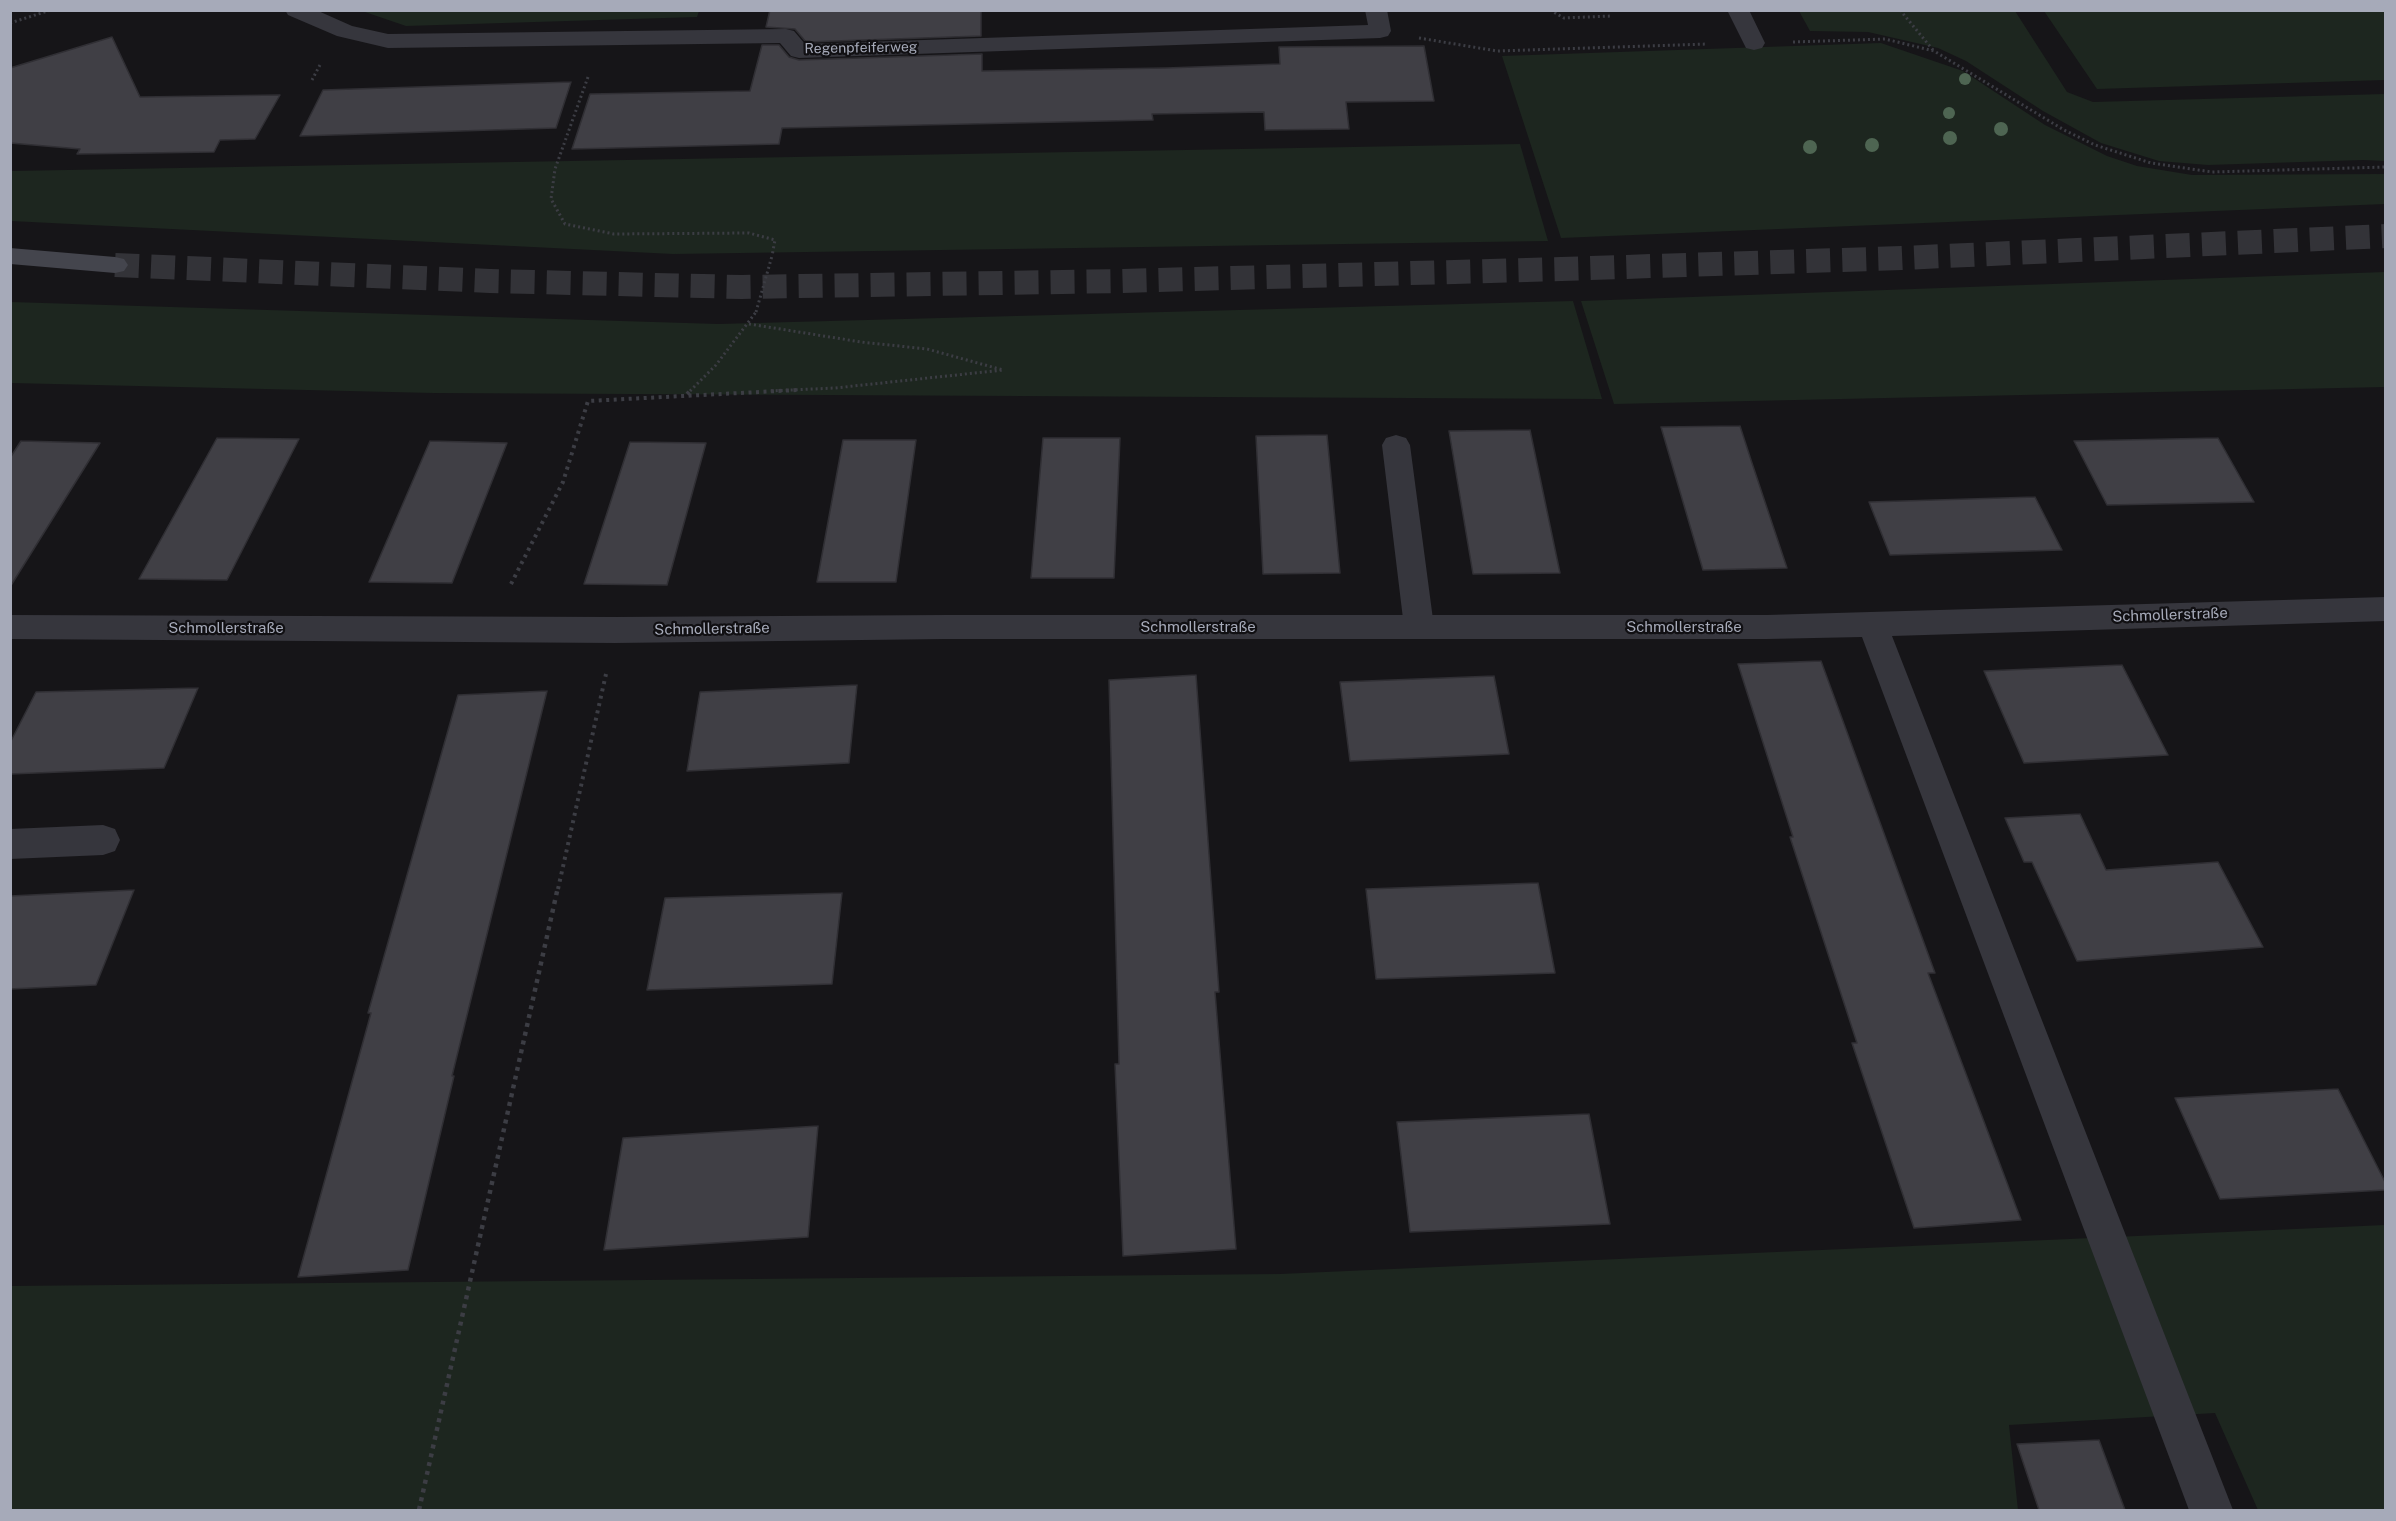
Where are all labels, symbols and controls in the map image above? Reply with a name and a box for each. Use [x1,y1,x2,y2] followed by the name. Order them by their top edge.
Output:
[804,39,918,57] street label: Regenpfeiferweg
[2112,604,2228,626] street label: Schmollerstraße
[1140,618,1256,636] street label: Schmollerstraße
[1626,618,1742,636] street label: Schmollerstraße
[168,619,284,637] street label: Schmollerstraße
[654,619,770,639] street label: Schmollerstraße

